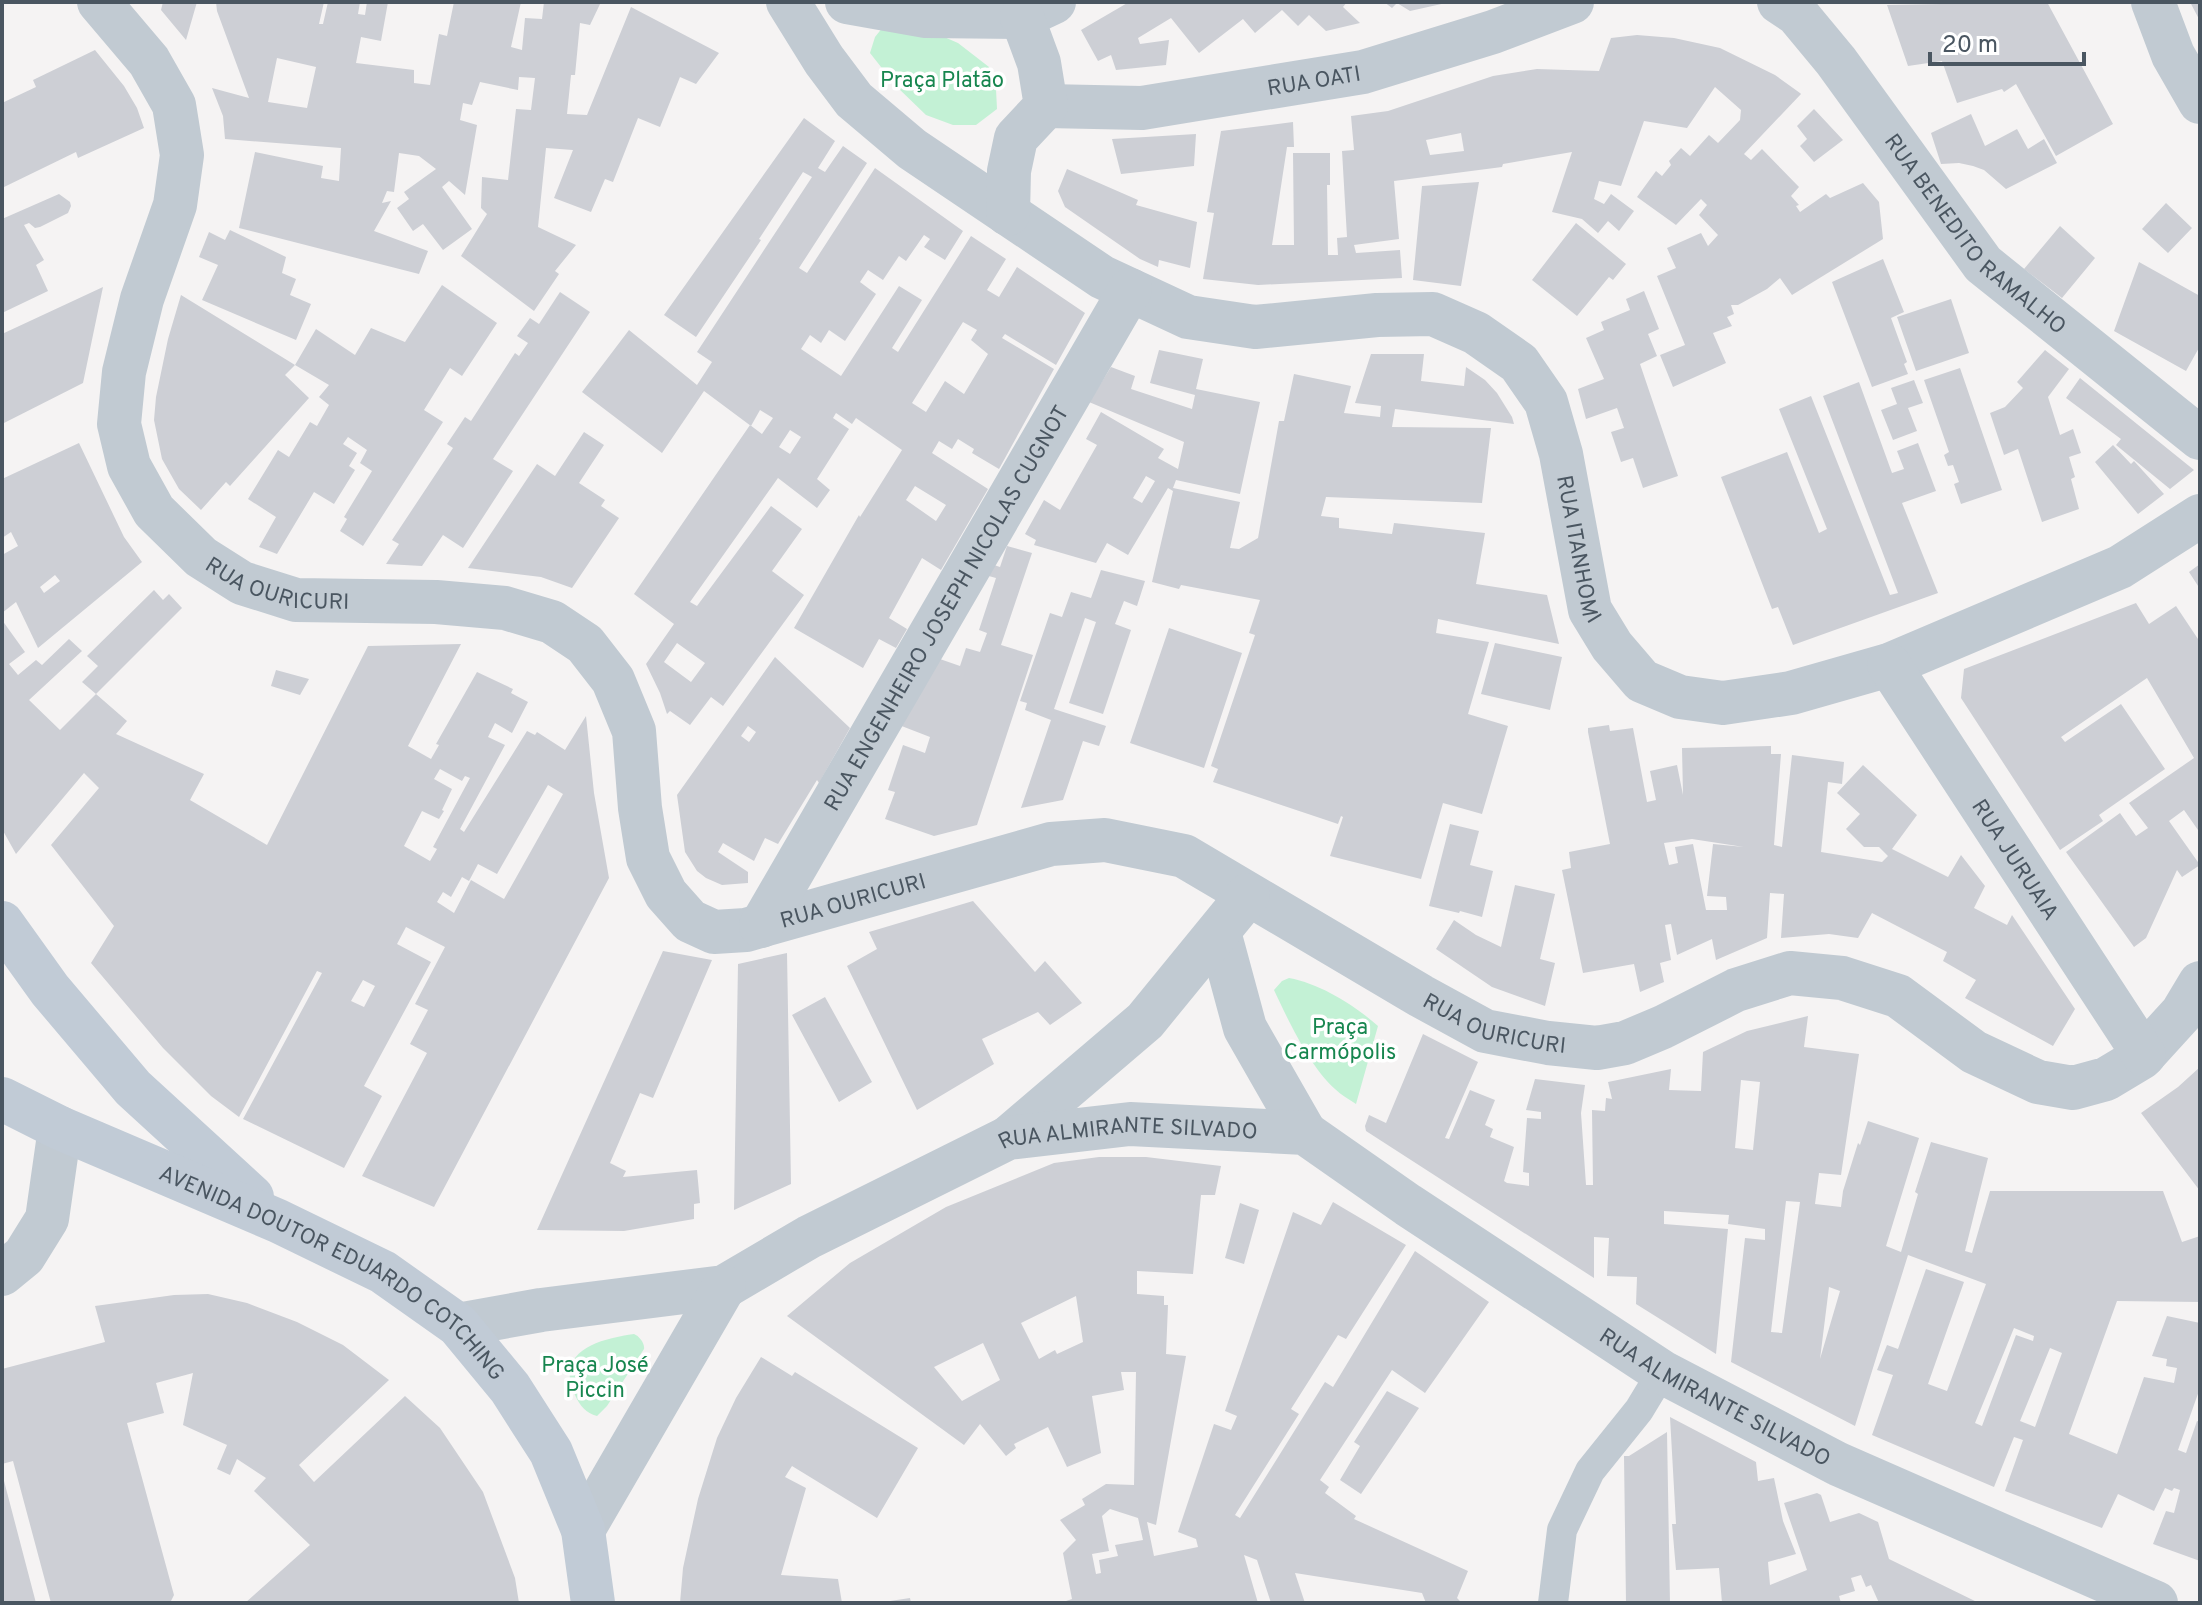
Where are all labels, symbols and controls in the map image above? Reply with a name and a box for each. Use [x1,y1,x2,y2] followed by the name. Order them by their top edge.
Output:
[1930,16,2084,66] scale bar
[1942,31,1998,61] text: 20 m
[1265,62,1363,103] street label: RUA OATI
[880,68,1004,95] park label: Praça Platão
[1877,129,2071,341] street label: RUA BENEDITO RAMALHO
[820,401,1076,817] street label: RUA ENGENHEIRO JOSEPH NICOLAS CUGNOT
[1549,473,1606,629] street label: RUA ITANHOMI
[199,552,350,617] street label: RUA OURICURI
[1965,795,2063,926] street label: RUA JURUAIA
[777,869,929,936] street label: RUA OURICURI
[1418,989,1567,1061] street label: RUA OURICURI
[1284,1015,1396,1067] park label: Praça Carmópolis
[994,1113,1258,1157] street label: RUA ALMIRANTE SILVADO
[154,1161,509,1387] street label: AVENIDA DOUTOR EDUARDO COTCHING
[1593,1323,1834,1474] street label: RUA ALMIRANTE SILVADO
[541,1353,649,1405] park label: Praça José Piccin

